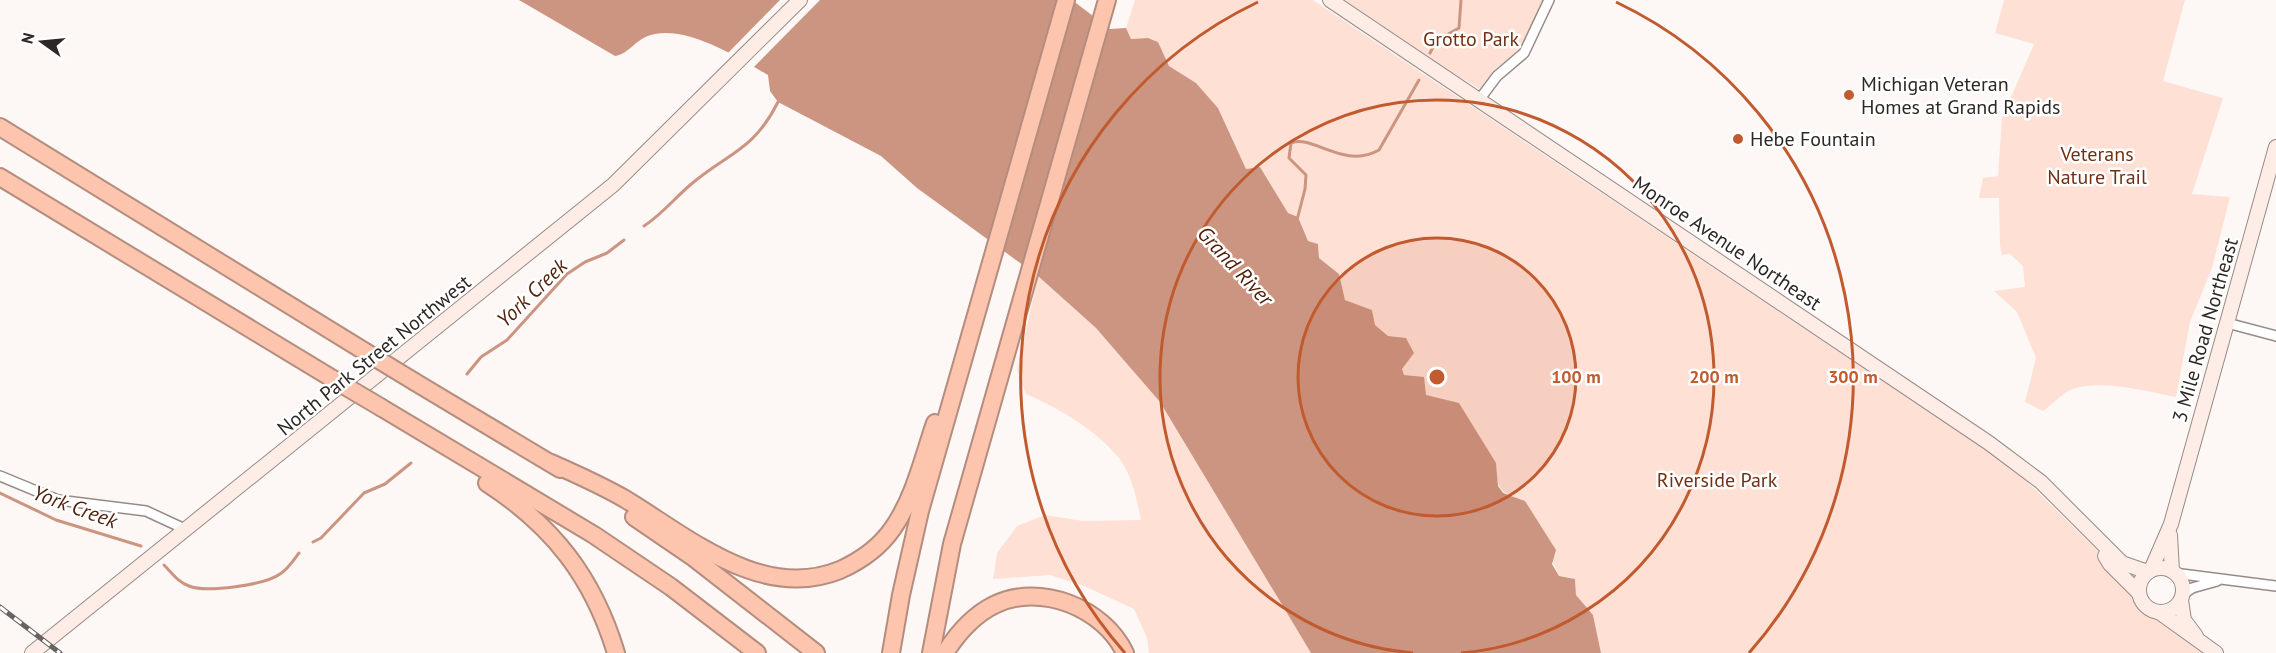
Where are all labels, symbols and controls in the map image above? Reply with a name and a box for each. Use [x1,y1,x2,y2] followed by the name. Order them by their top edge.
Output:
[12,12,72,72] north arrow
[1423,26,1519,52] park label: Grotto Park
[16,30,39,46] text: N
[1861,71,2060,120] place label: Michigan Veteran Homes at Grand Rapids
[1842,88,1856,102] marker: Michigan Veteran Homes at Grand Rapids
[1750,126,1876,152] place label: Hebe Fountain
[1731,132,1745,146] marker: Hebe Fountain
[2047,141,2147,190] park label: Veterans Nature Trail
[1628,170,1827,316] street label: Monroe Avenue Northeast
[1192,220,1281,313] water label: Grand River
[2166,234,2244,425] street label: 3 Mile Road Northeast
[491,251,574,333] water label: York Creek
[272,269,476,441] street label: North Park Street Northwest
[1551,365,1601,388] text: 100 m
[1689,365,1739,388] text: 200 m
[1828,365,1878,388] text: 300 m
[1427,367,1447,387] centre of rings
[1657,467,1778,493] park label: Riverside Park
[29,479,123,535] water label: York Creek

